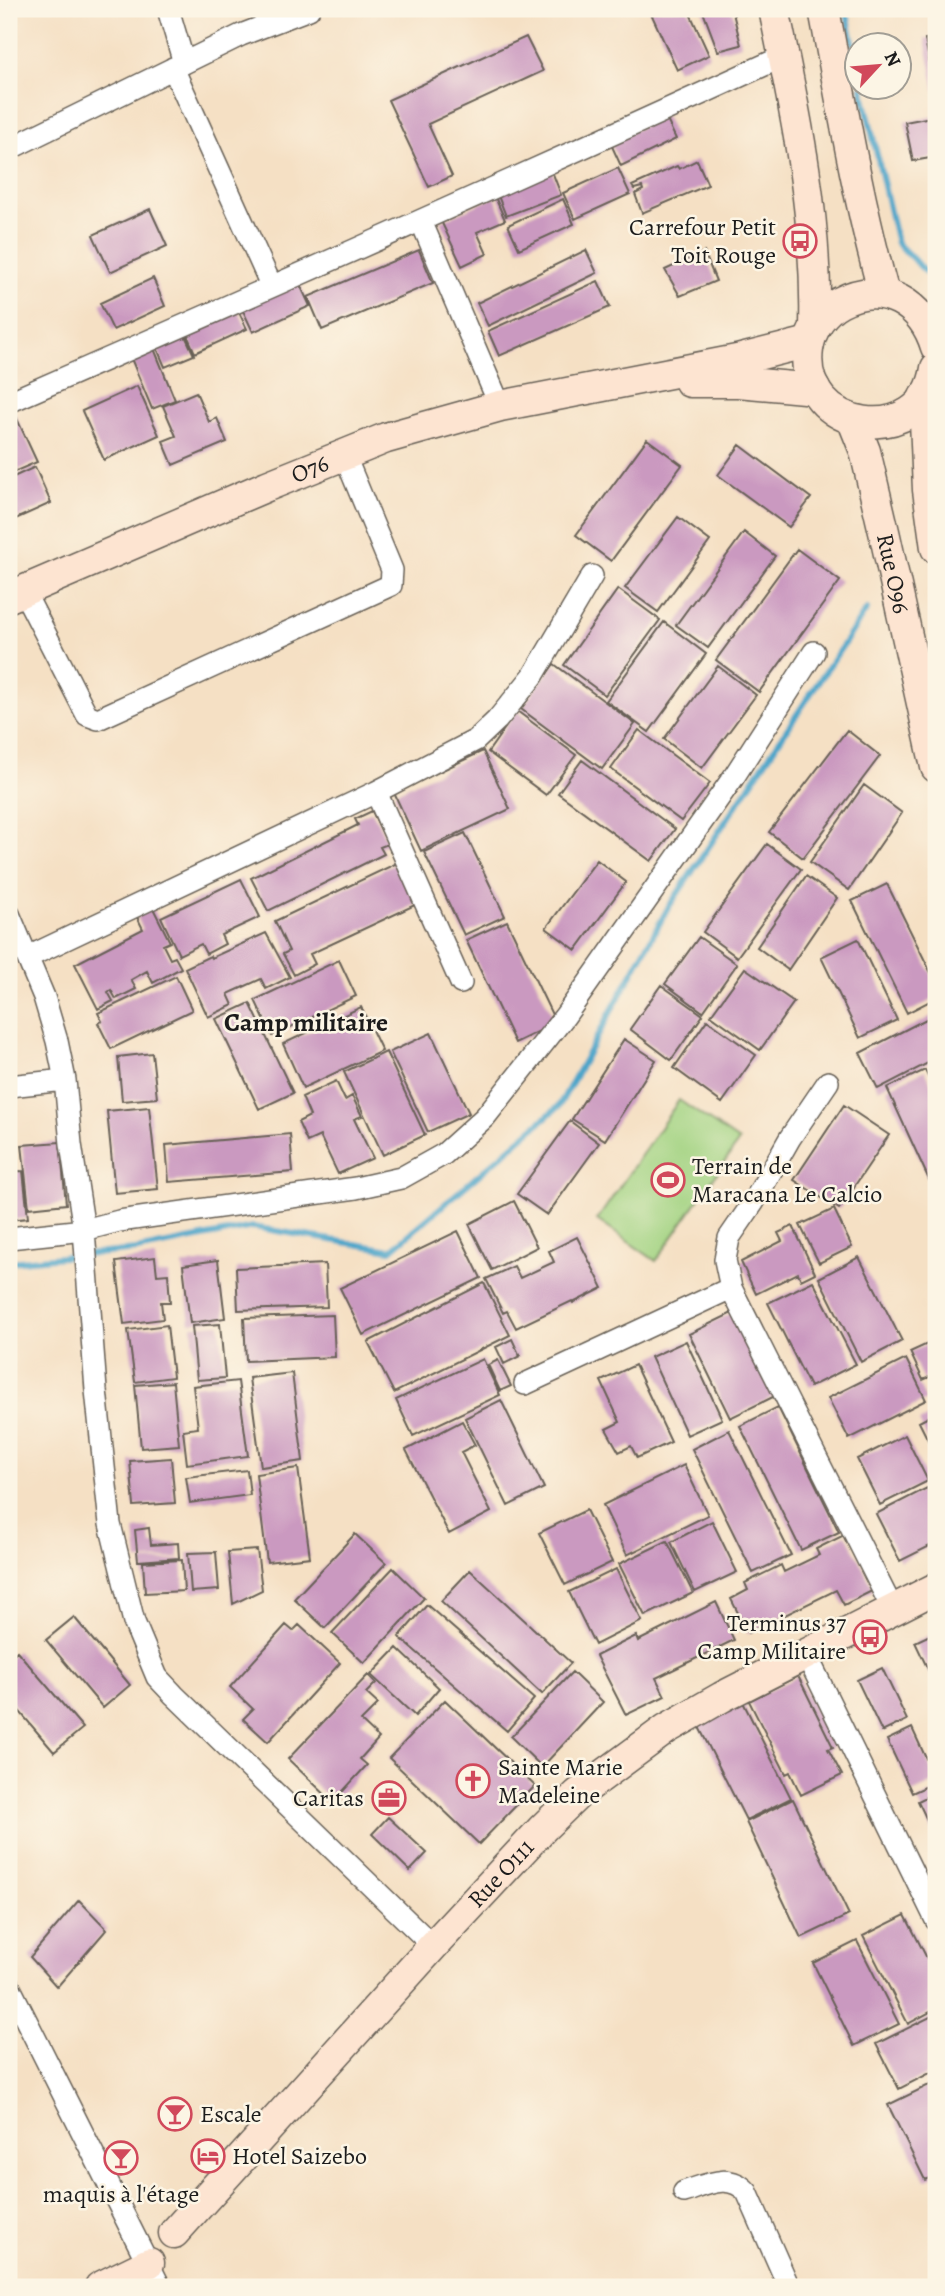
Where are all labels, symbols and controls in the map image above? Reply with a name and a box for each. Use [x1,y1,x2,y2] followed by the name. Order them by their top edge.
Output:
[844,32,914,102] north arrow
[878,47,907,71] text: N
[629,211,776,271] place label: Carrefour Petit Toit Rouge
[781,222,819,260] bus stop icon: Carrefour Petit Toit Rouge
[286,447,333,491] street label: O76
[869,530,918,617] street label: Rue O96
[224,1005,388,1040] district label: Camp militaire
[692,1150,882,1210] place label: Terrain de Maracana Le Calcio
[649,1161,687,1199] sports icon: Terrain de Maracana Le Calcio
[697,1607,847,1667] place label: Terminus 37 Camp Militaire
[851,1618,889,1656] bus stop icon: Terminus 37 Camp Militaire
[498,1751,623,1811] place label: Sainte Marie Madeleine
[454,1762,492,1800] church icon: Sainte Marie Madeleine
[370,1779,408,1817] office icon: Caritas
[293,1782,364,1814] place label: Caritas
[461,1832,541,1915] street label: Rue O111
[156,2095,194,2133] bar icon: Escale
[200,2098,262,2130] place label: Escale
[189,2137,227,2175] hotel icon: Hotel Saizebo
[102,2139,140,2177] bar icon: maquis à l'étage
[232,2140,367,2172] place label: Hotel Saizebo
[43,2178,199,2210] place label: maquis à l'étage

